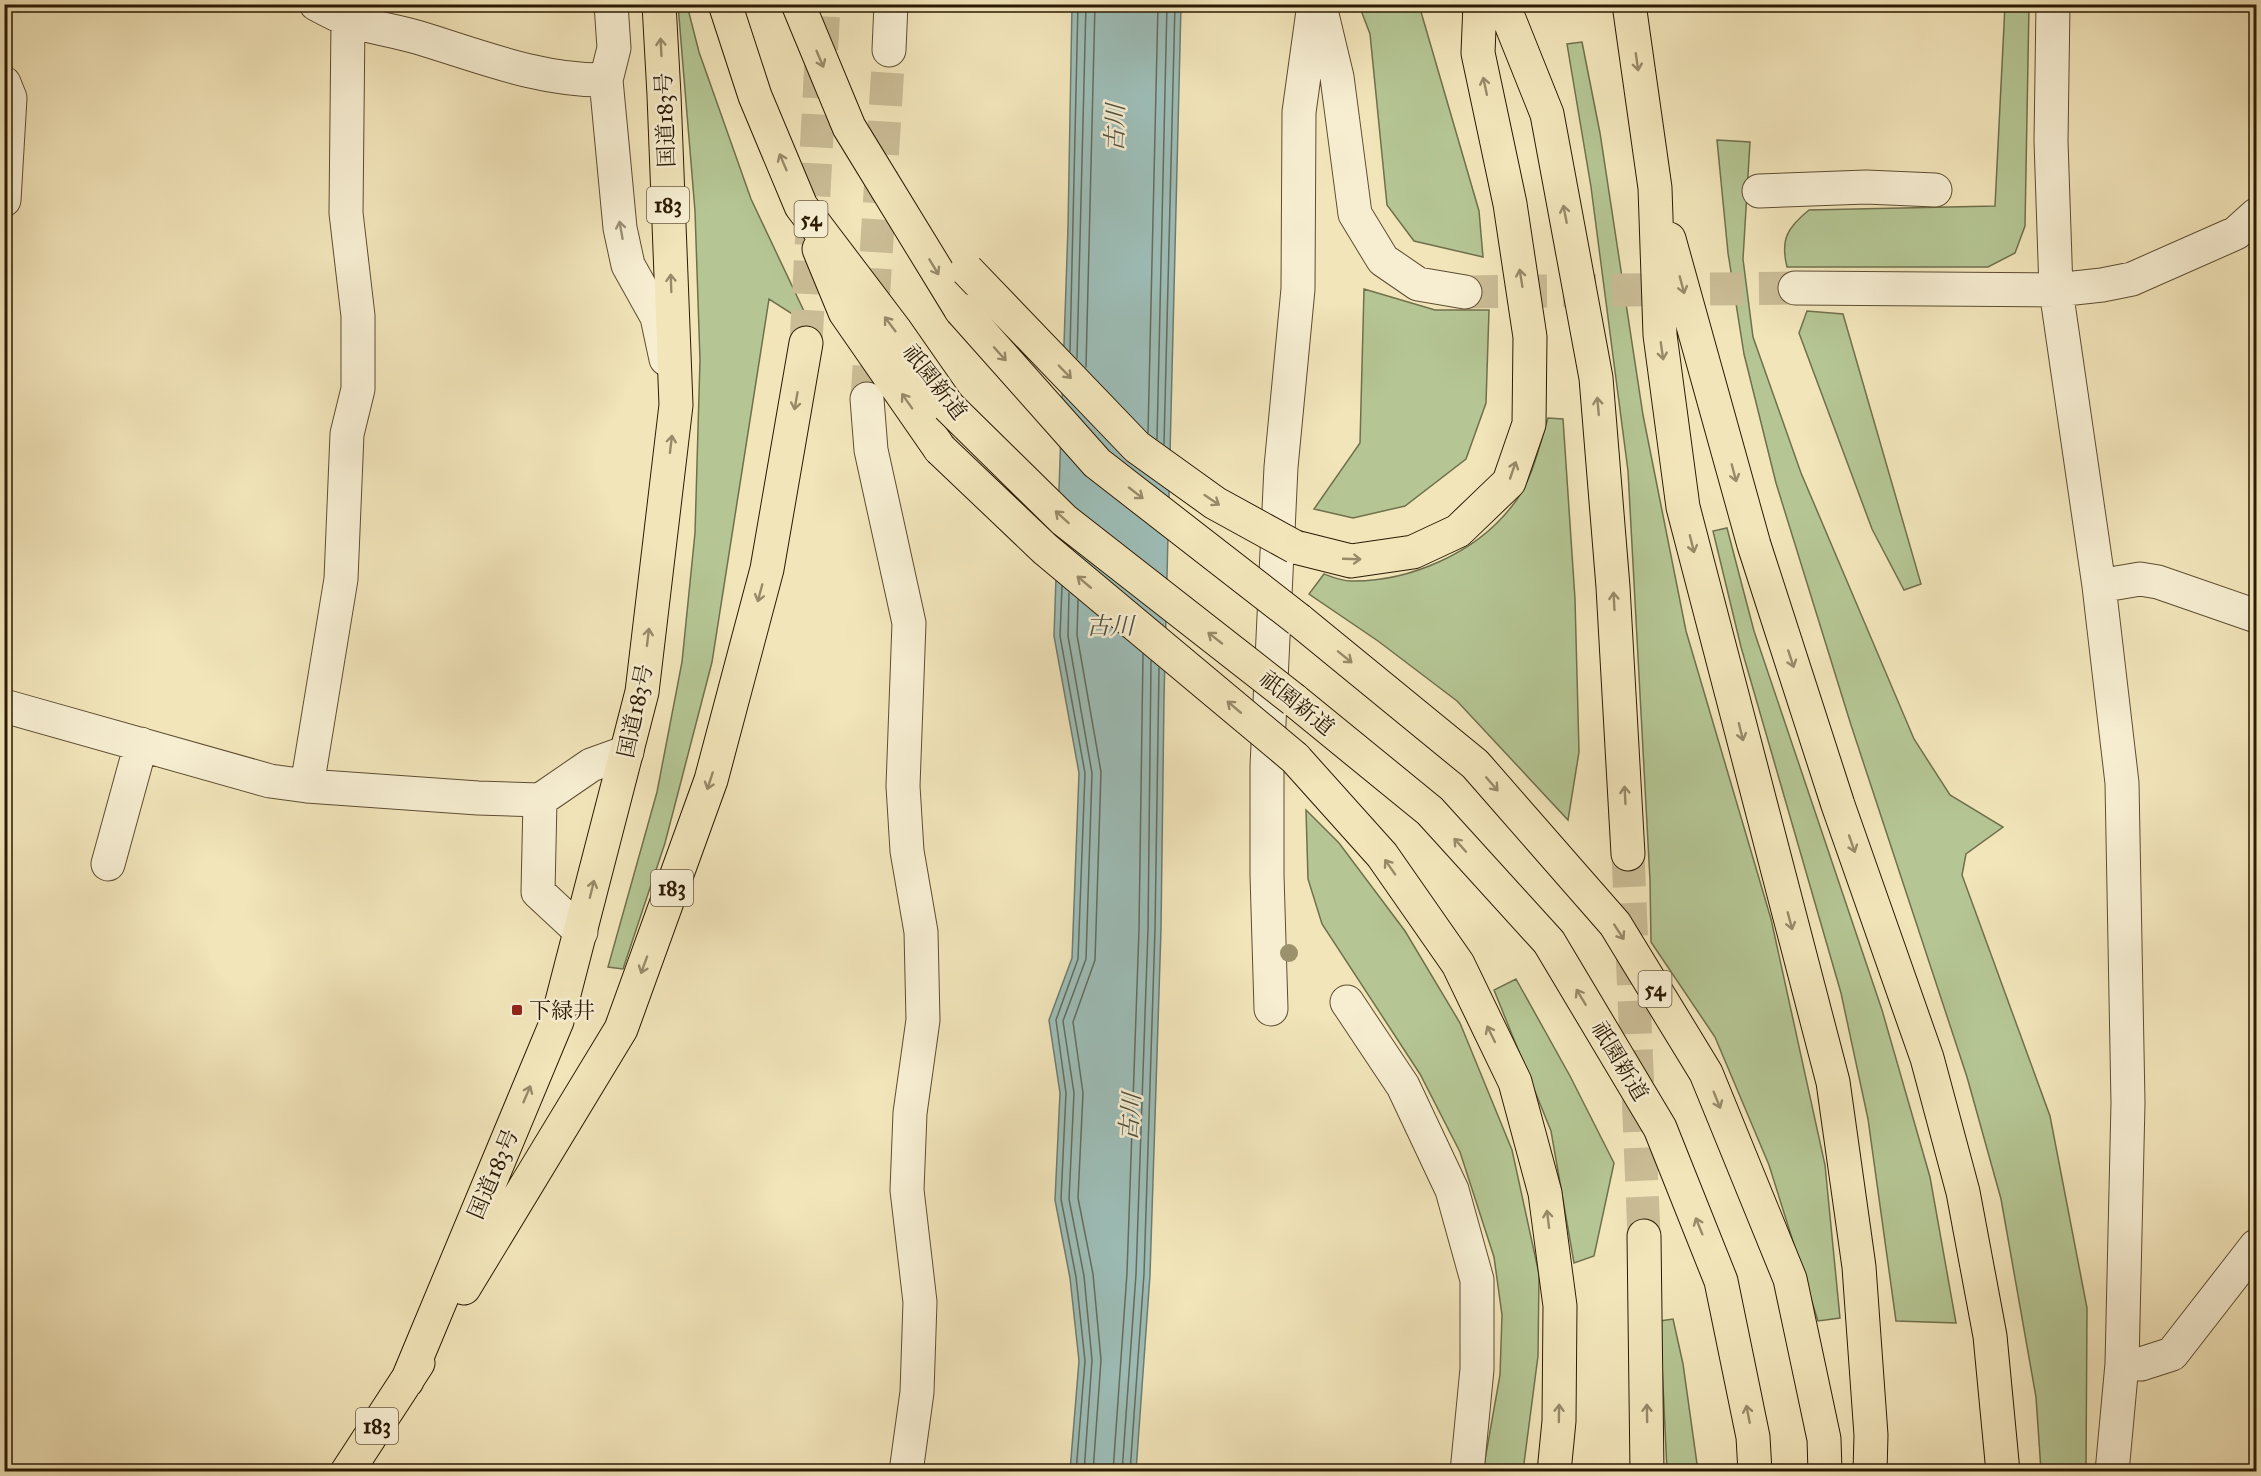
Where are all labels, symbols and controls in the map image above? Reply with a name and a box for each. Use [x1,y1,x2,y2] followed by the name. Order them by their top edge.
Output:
[656,37,667,57] one-way arrow
[815,49,826,67] one-way arrow
[1632,52,1643,72] one-way arrow
[650,72,680,168] street label: 国道183号
[1479,77,1490,96] one-way arrow
[1099,100,1131,153] water label: 古川
[777,154,788,172] one-way arrow
[647,187,689,223] road number: 183
[794,201,828,237] road number: 54
[1559,205,1570,225] one-way arrow
[615,221,626,241] one-way arrow
[929,258,941,275] one-way arrow
[1515,268,1526,288] one-way arrow
[666,274,677,294] one-way arrow
[1677,275,1688,294] one-way arrow
[884,316,896,332] one-way arrow
[897,339,973,425] street label: 祇園新道
[1656,341,1667,361] one-way arrow
[993,346,1007,361] one-way arrow
[1058,365,1073,380] one-way arrow
[790,391,801,410] one-way arrow
[901,393,913,410] one-way arrow
[1592,397,1603,417] one-way arrow
[666,434,677,454] one-way arrow
[1508,460,1519,479] one-way arrow
[1729,463,1740,482] one-way arrow
[1127,486,1143,499] one-way arrow
[1203,494,1219,506] one-way arrow
[1055,510,1070,524] one-way arrow
[1687,534,1699,553] one-way arrow
[1342,554,1361,565] one-way arrow
[1076,575,1092,588] one-way arrow
[754,583,766,602] one-way arrow
[1608,591,1619,611] one-way arrow
[1086,611,1137,641] water label: 古川
[643,628,654,648] one-way arrow
[1207,632,1223,645] one-way arrow
[1786,649,1797,668] one-way arrow
[1336,650,1352,663] one-way arrow
[612,662,658,760] street label: 国道183号
[1254,665,1340,741] street label: 祇園新道
[1227,700,1242,714] one-way arrow
[1736,723,1747,742] one-way arrow
[704,771,715,790] one-way arrow
[1485,776,1499,791] one-way arrow
[1619,786,1630,806] one-way arrow
[1847,835,1858,853] one-way arrow
[1453,838,1467,853] one-way arrow
[1384,860,1396,876] one-way arrow
[651,870,693,906] road number: 183
[587,880,598,899] one-way arrow
[1785,911,1797,930] one-way arrow
[1613,923,1625,939] one-way arrow
[638,955,649,973] one-way arrow
[1638,971,1672,1007] road number: 54
[1575,989,1587,1006] one-way arrow
[529,997,595,1024] place label: 下緑井
[510,1003,524,1017] marker: 下緑井
[1586,1016,1654,1106] street label: 祇園新道
[1485,1025,1497,1043] one-way arrow
[522,1085,533,1104] one-way arrow
[1113,1089,1147,1142] water label: 古川
[1712,1090,1723,1108] one-way arrow
[462,1125,524,1223] street label: 国道183号
[1543,1210,1554,1229] one-way arrow
[1693,1217,1704,1235] one-way arrow
[1553,1404,1564,1424] one-way arrow
[1641,1404,1653,1424] one-way arrow
[1742,1404,1753,1424] one-way arrow
[356,1408,398,1444] road number: 183

